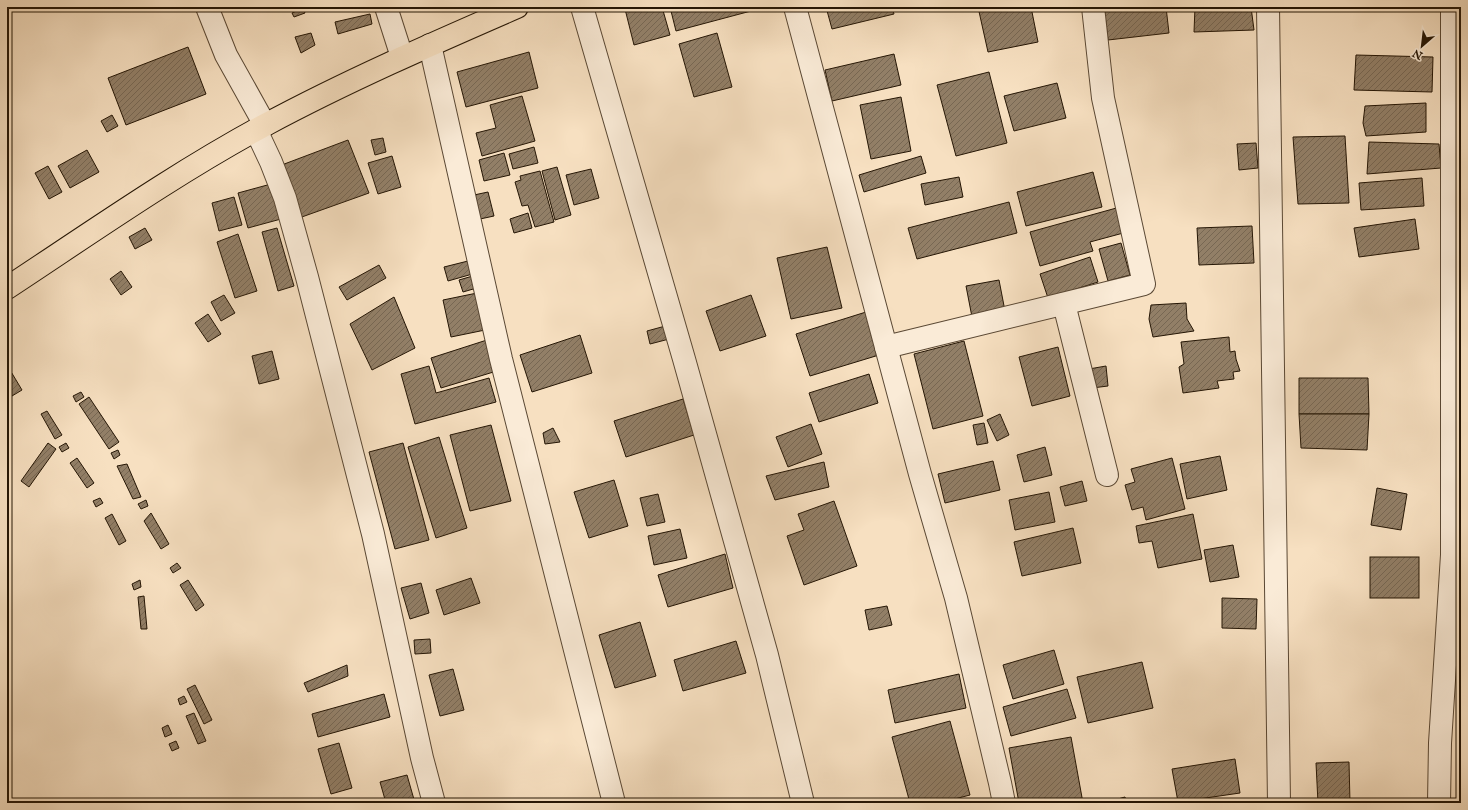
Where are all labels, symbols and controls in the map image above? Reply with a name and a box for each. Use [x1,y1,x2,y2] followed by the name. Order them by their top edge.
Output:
[1402,26,1442,66] north arrow
[1410,45,1426,63] text: N

